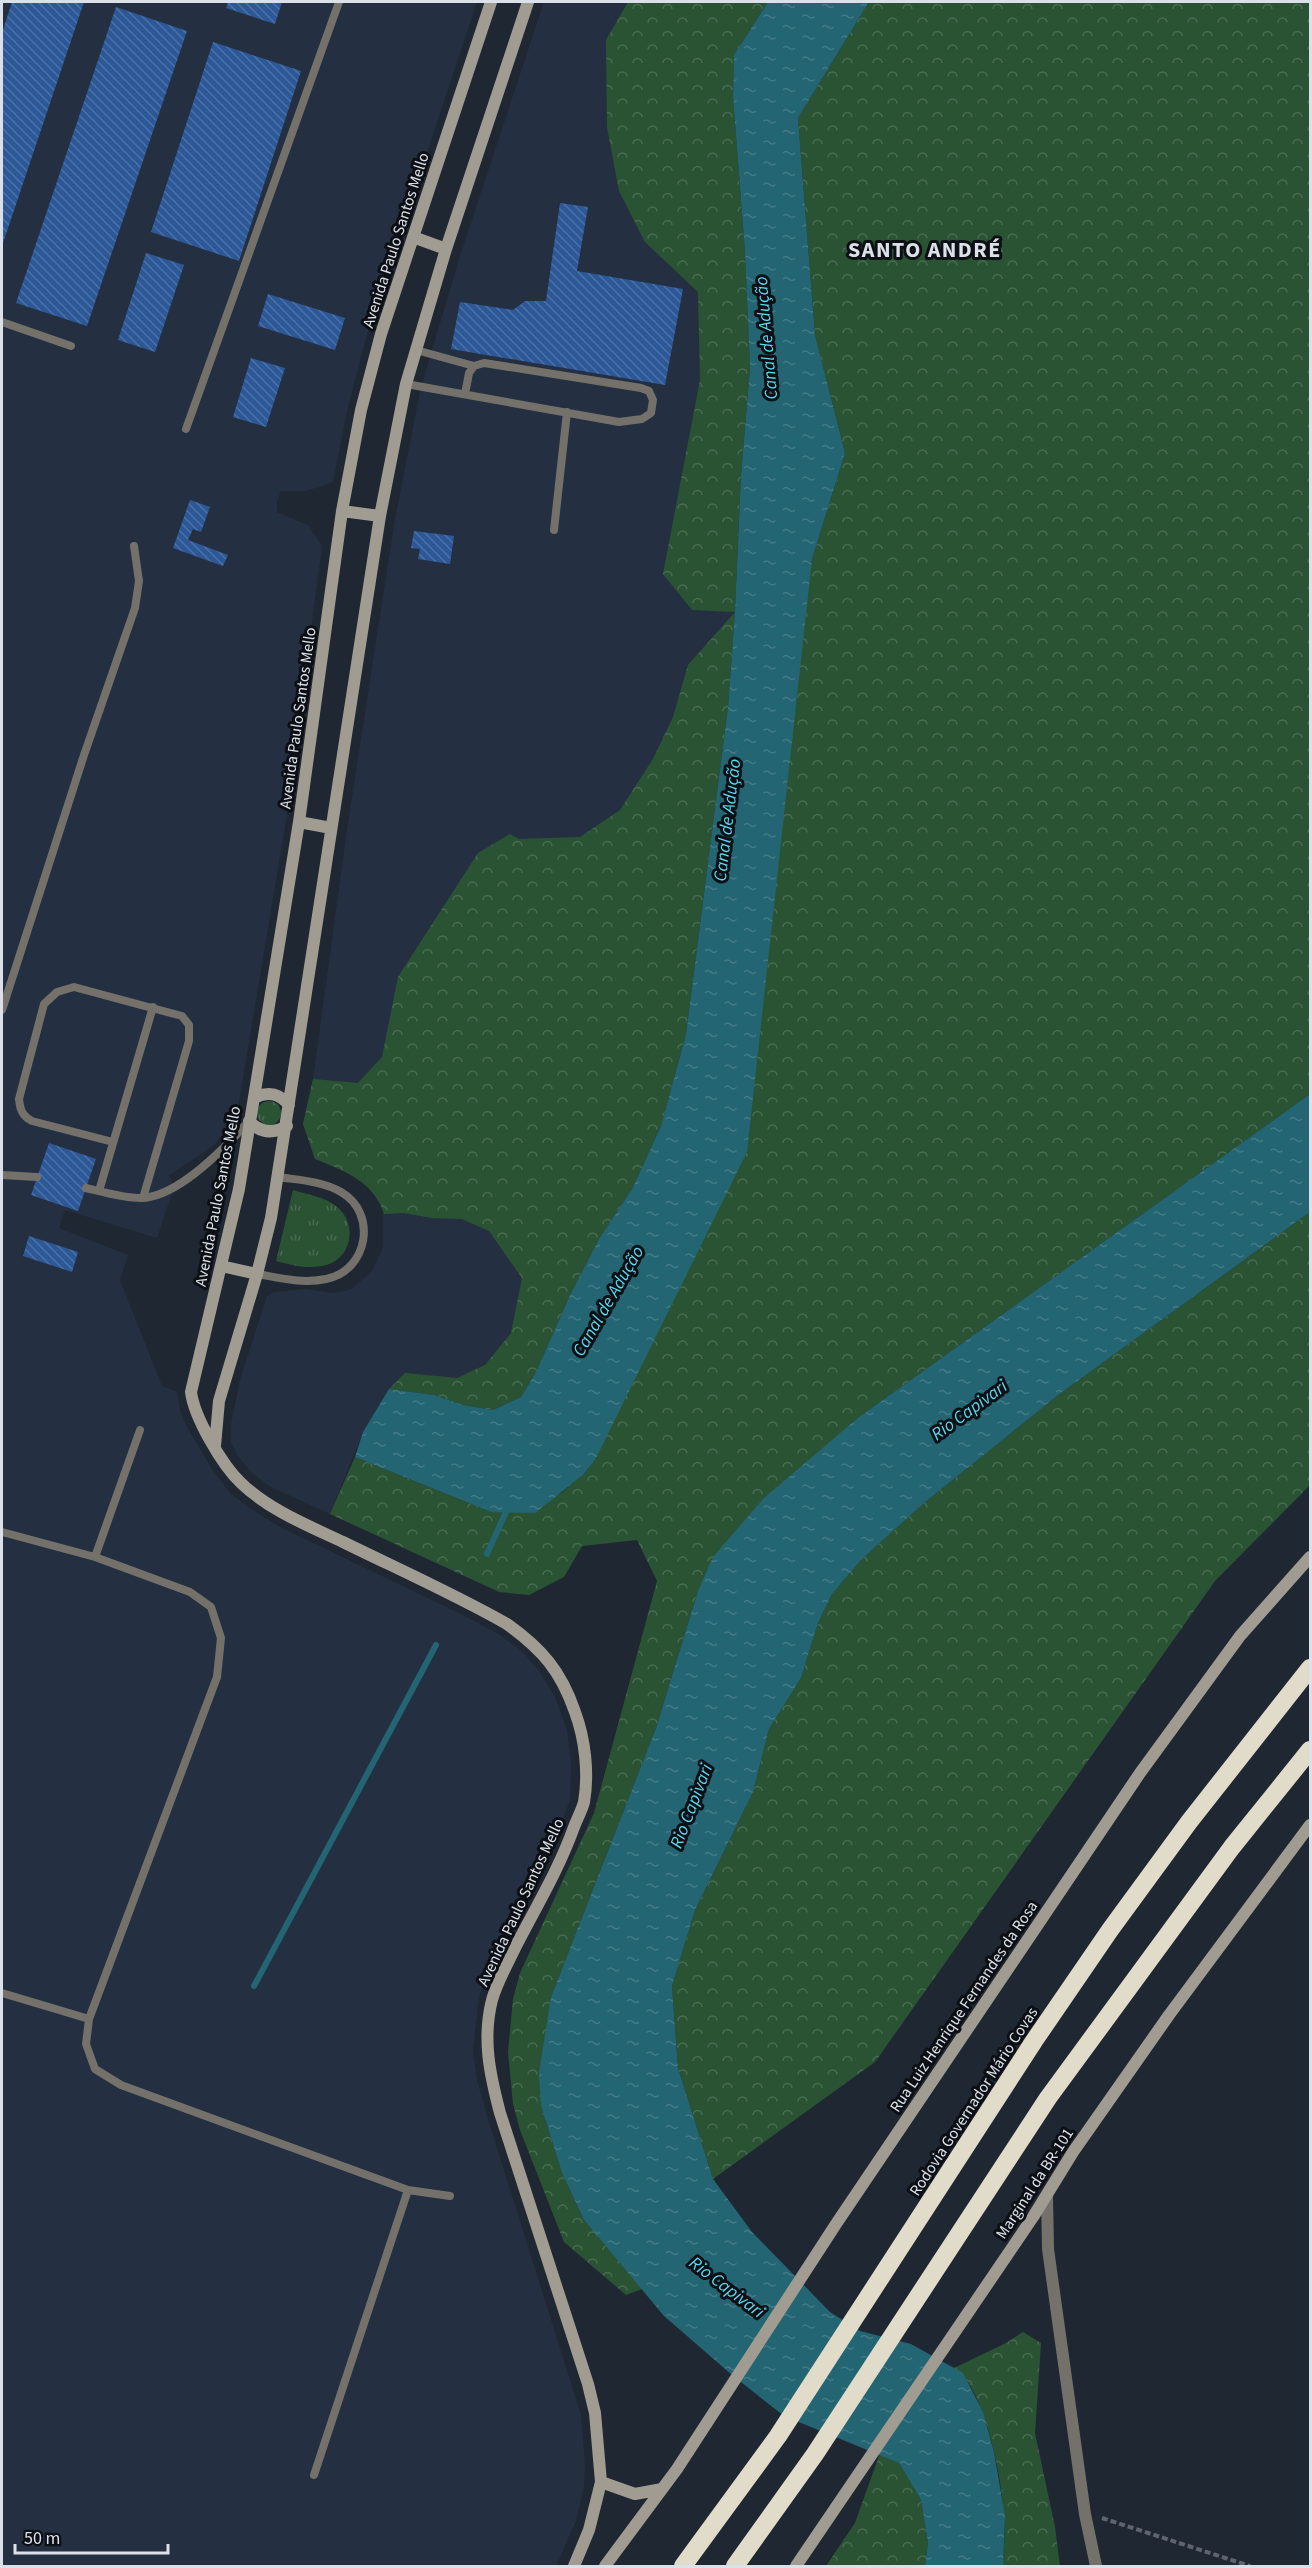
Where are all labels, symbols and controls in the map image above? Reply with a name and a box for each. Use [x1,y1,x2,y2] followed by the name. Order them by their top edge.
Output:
[357,150,435,331] street label: Avenida Paulo Santos Mello
[848,234,1002,266] district label: SANTO ANDRÉ
[749,275,784,400] water label: Canal de Adução
[274,626,322,810] street label: Avenida Paulo Santos Mello
[708,757,747,883] water label: Canal de Adução
[190,1104,246,1288] street label: Avenida Paulo Santos Mello
[567,1242,650,1361] water label: Canal de Adução
[926,1374,1013,1447] water label: Rio Capivari
[664,1760,719,1852] water label: Rio Capivari
[472,1815,570,1990] street label: Avenida Paulo Santos Mello
[885,1897,1043,2117] street label: Rua Luiz Henrique Fernandes da Rosa
[904,2003,1043,2200] street label: Rodovia Governador Mário Covas
[991,2124,1079,2243] street label: Marginal da BR-101
[684,2251,770,2324] water label: Rio Capivari
[15,2517,168,2555] scale bar
[24,2526,60,2551] text: 50 m

